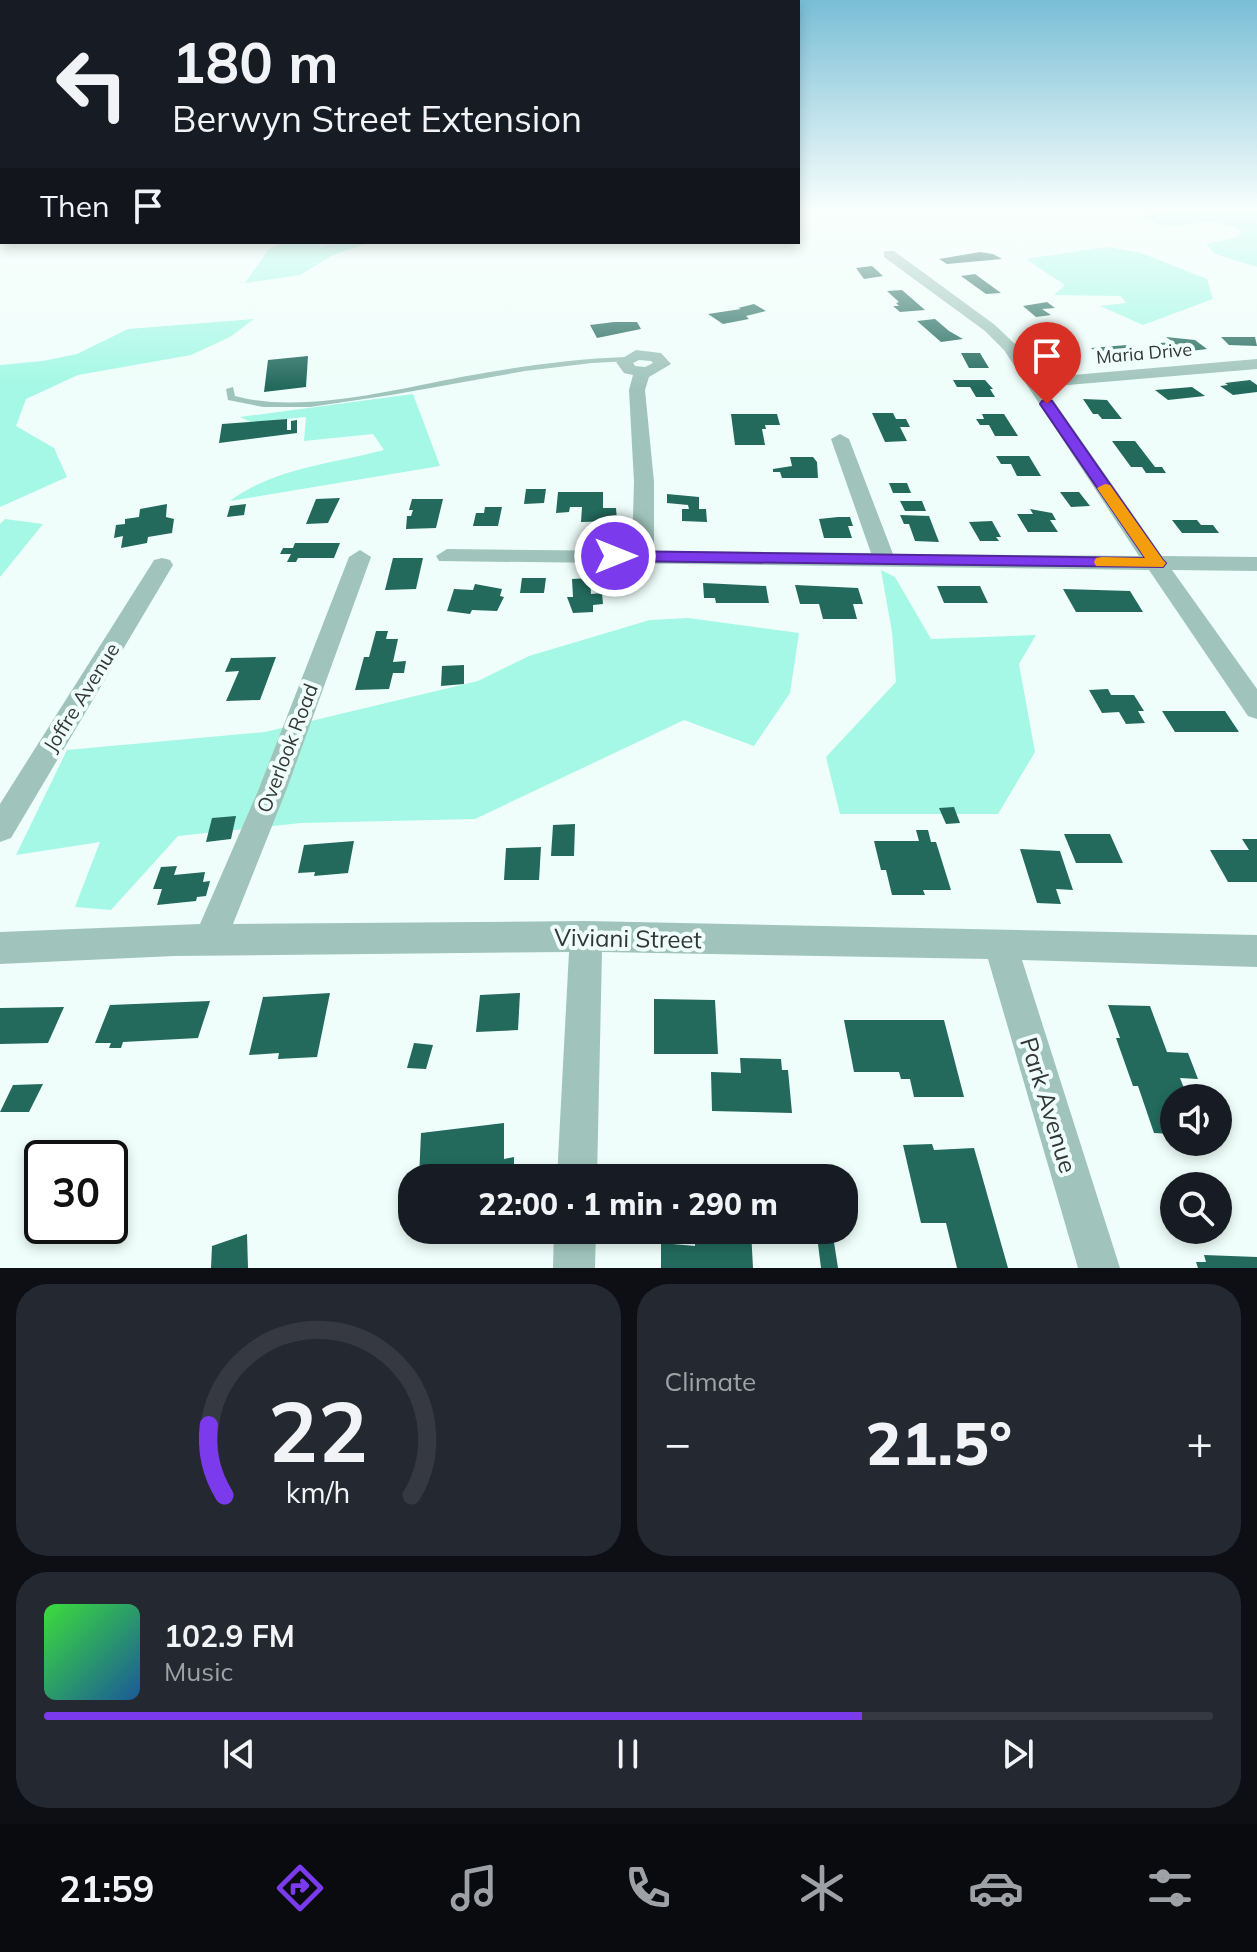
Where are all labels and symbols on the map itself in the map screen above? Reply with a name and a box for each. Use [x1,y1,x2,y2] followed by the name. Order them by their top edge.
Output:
[1013,322,1081,404] pin
[1095,337,1193,369] street label: Maria Drive
[573,514,657,598] position arrow
[38,638,124,756] street label: Joffre Avenue
[251,680,323,816] street label: Overlook Road
[554,922,702,954] street label: Viviani Street
[1014,1033,1084,1177] street label: Park Avenue
[24,1140,128,1244] speed limit sign: 30

